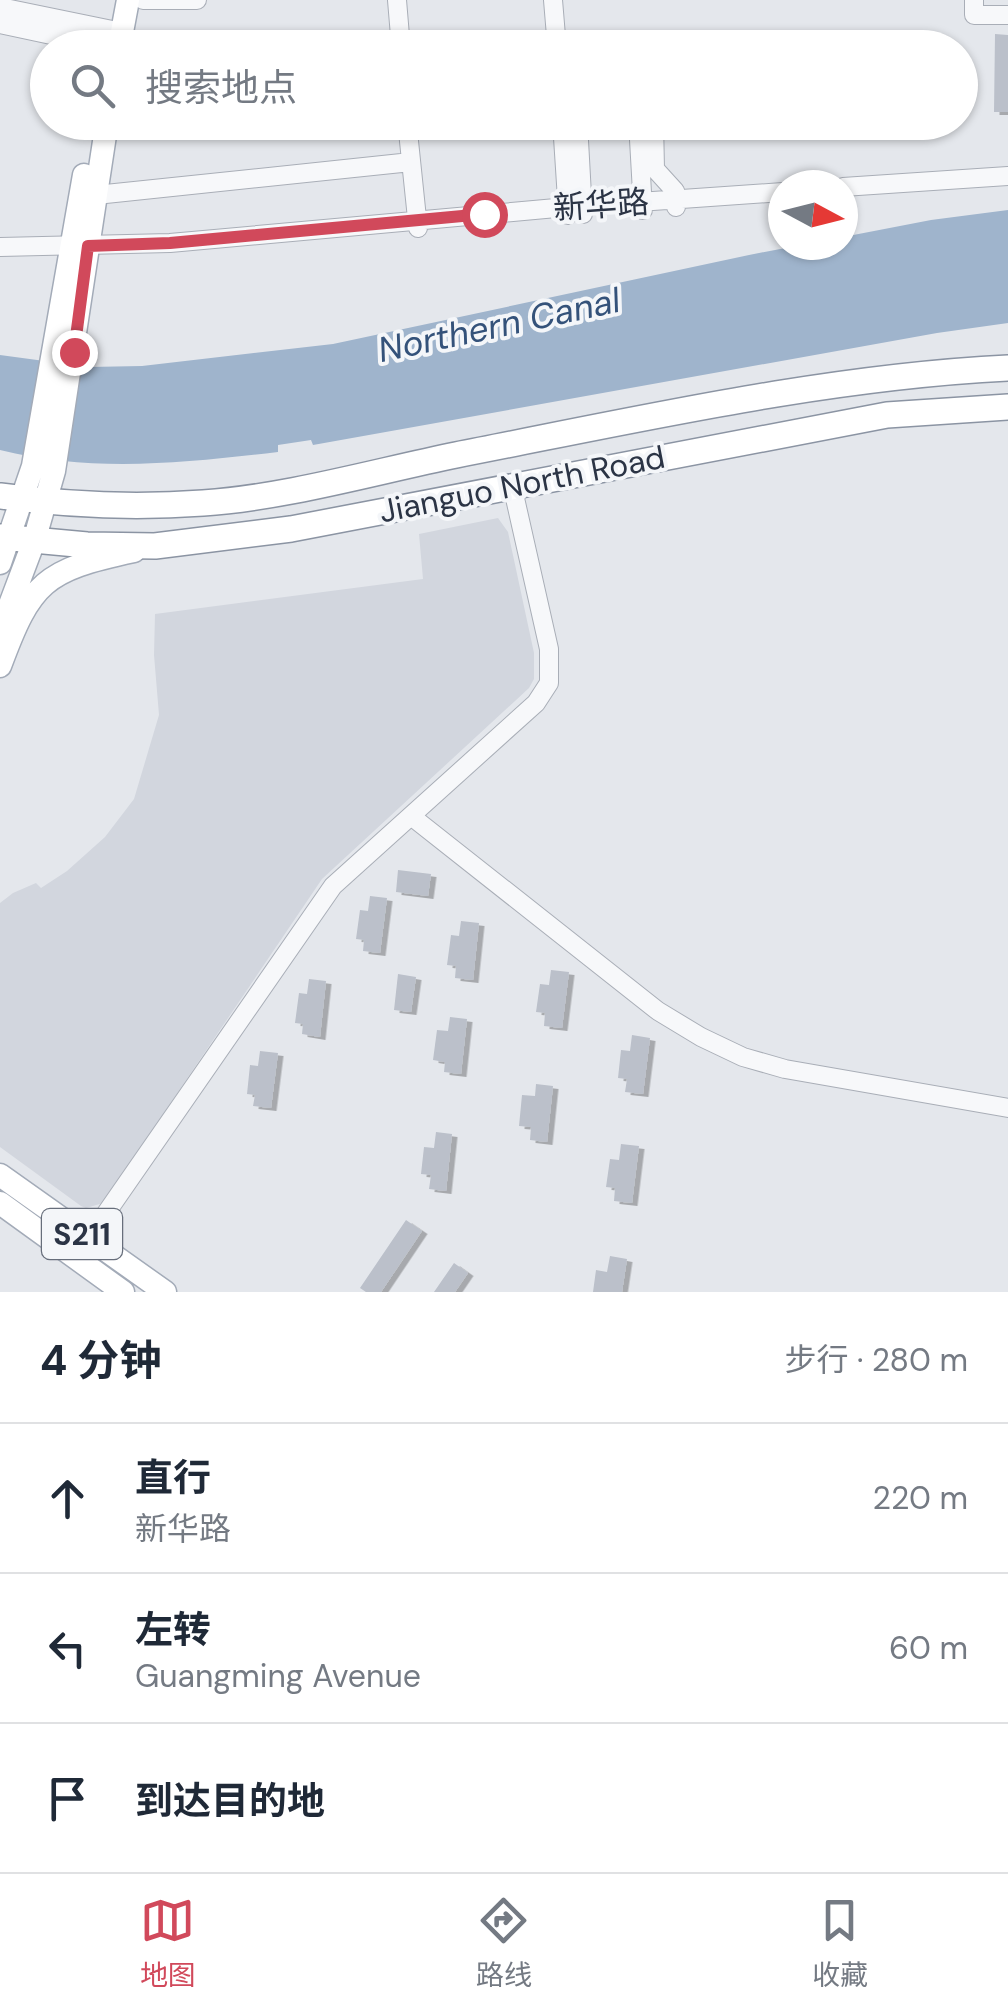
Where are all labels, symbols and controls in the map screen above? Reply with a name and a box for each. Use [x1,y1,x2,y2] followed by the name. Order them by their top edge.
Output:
[30,30,978,140] search box
[65,58,120,113] icon: search
[145,63,297,113] text: 搜索地点
[768,170,858,260] north arrow
[552,181,650,229] street label: 新华路
[462,192,508,238] route start
[374,277,625,373] water label: Northern Canal
[52,330,98,376] route end
[376,436,668,532] street label: Jianguo North Road
[42,1209,122,1259] road number: S211
[40,1333,161,1388] text: 4 分钟
[784,1339,968,1381] text: 步行 · 280 m
[135,1453,211,1503] text: 直行
[40,1471,95,1526] icon: ahead
[873,1477,968,1519] text: 220 m
[135,1508,231,1550] text: 新华路
[135,1605,211,1655] text: 左转
[40,1621,95,1676] icon: left
[889,1627,968,1669] text: 60 m
[135,1655,421,1697] text: Guangming Avenue
[40,1771,95,1826] icon: arrive
[135,1776,325,1826] text: 到达目的地
[140,1893,196,1994] tab: 地图
[476,1893,532,1994] tab: 路线
[812,1893,868,1994] tab: 收藏

